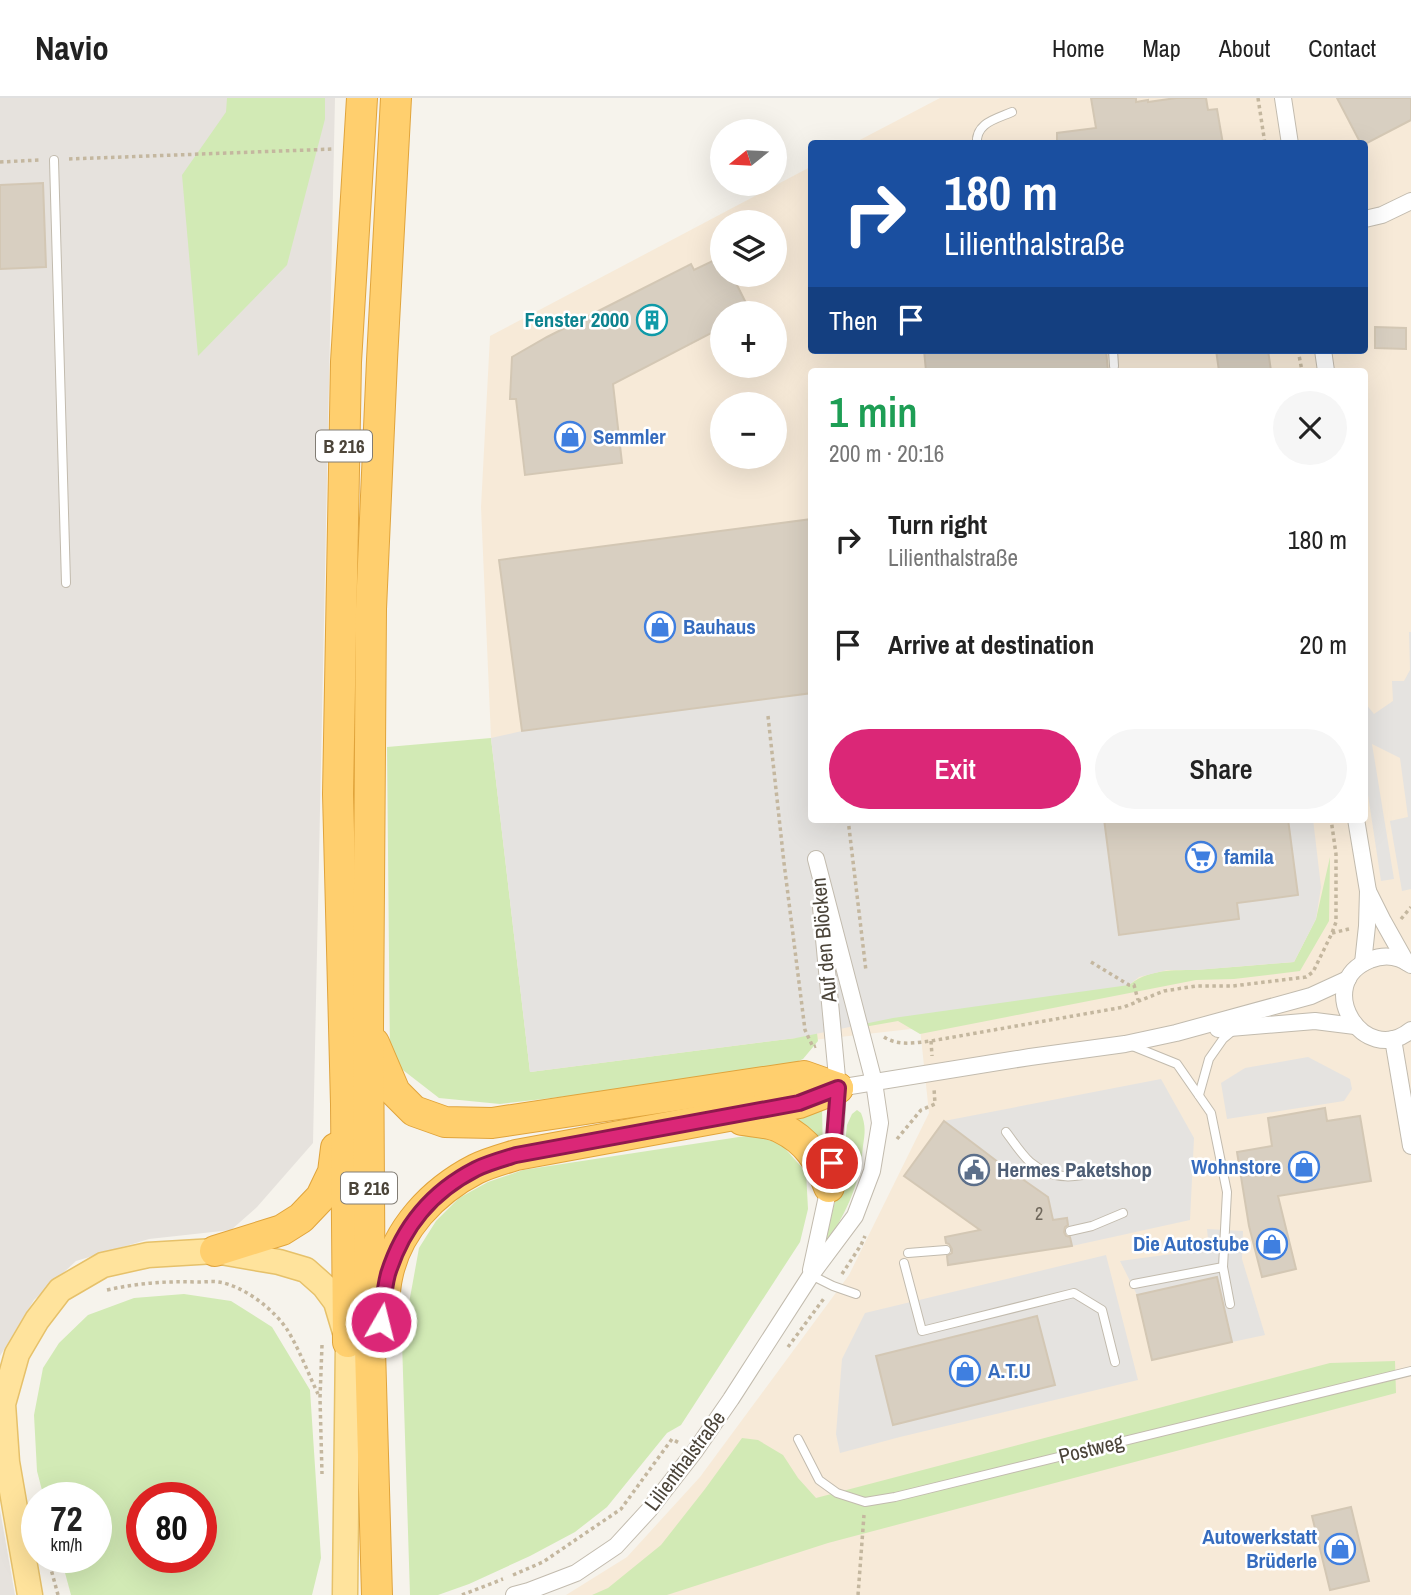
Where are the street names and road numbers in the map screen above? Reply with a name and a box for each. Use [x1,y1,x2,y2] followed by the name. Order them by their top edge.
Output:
[316,430,372,462] road number: B 216
[804,876,843,1005] street label: Auf den Blöcken
[341,1172,397,1204] road number: B 216
[637,1405,732,1517] street label: Lilienthalstraße
[1055,1426,1127,1471] street label: Postweg

